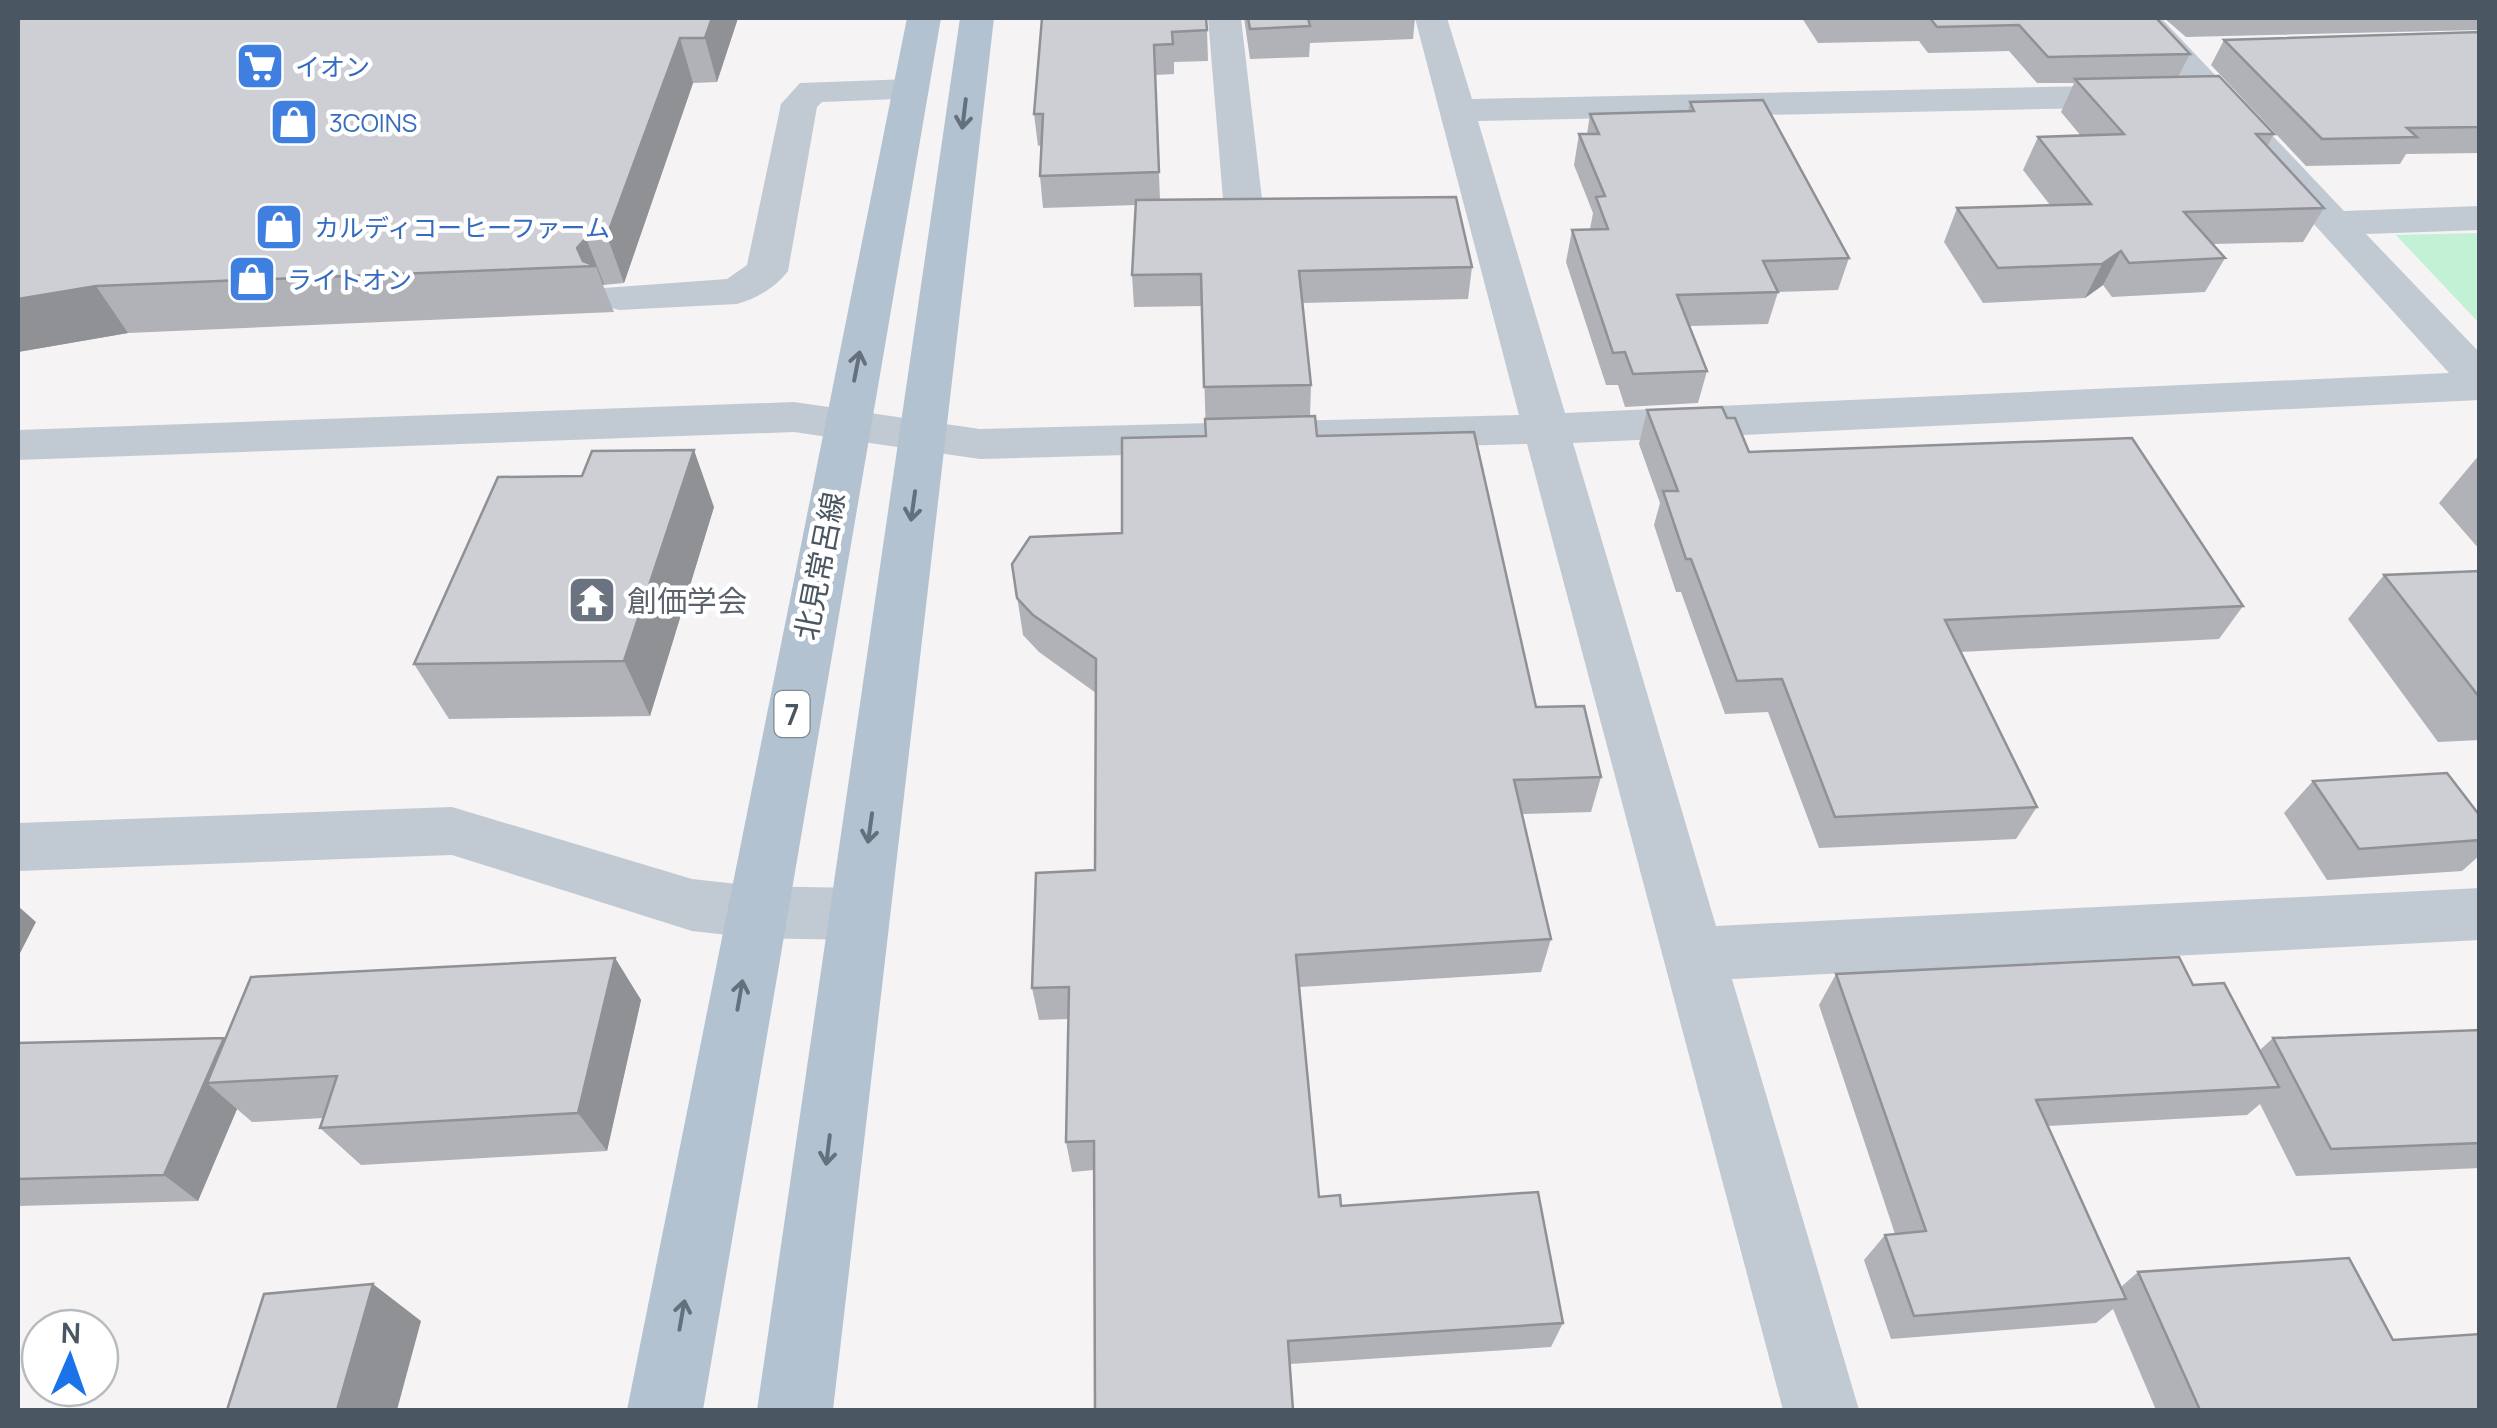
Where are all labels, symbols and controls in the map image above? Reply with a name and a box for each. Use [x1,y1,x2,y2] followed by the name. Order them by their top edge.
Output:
[234,40,286,92] supermarket icon: イオン
[295,49,370,84] place label: イオン
[268,96,320,148] shop icon: 3COINS
[954,98,973,130] one-way arrow
[329,105,417,140] place label: 3COINS
[253,201,305,253] shop icon: カルディコーヒーファーム
[314,210,610,245] place label: カルディコーヒーファーム
[226,253,278,305] shop icon: ライトオン
[287,262,412,297] place label: ライトオン
[849,350,868,382] one-way arrow
[785,488,853,644] street label: 北見常呂線
[903,489,922,522] one-way arrow
[566,574,618,626] temple icon: 創価学会
[627,580,747,621] place label: 創価学会
[774,691,810,737] road number: 7
[861,811,879,844] one-way arrow
[731,979,750,1011] one-way arrow
[819,1134,837,1166] one-way arrow
[673,1299,692,1331] one-way arrow
[20,1308,120,1408] north arrow
[60,1313,82,1351] text: N

